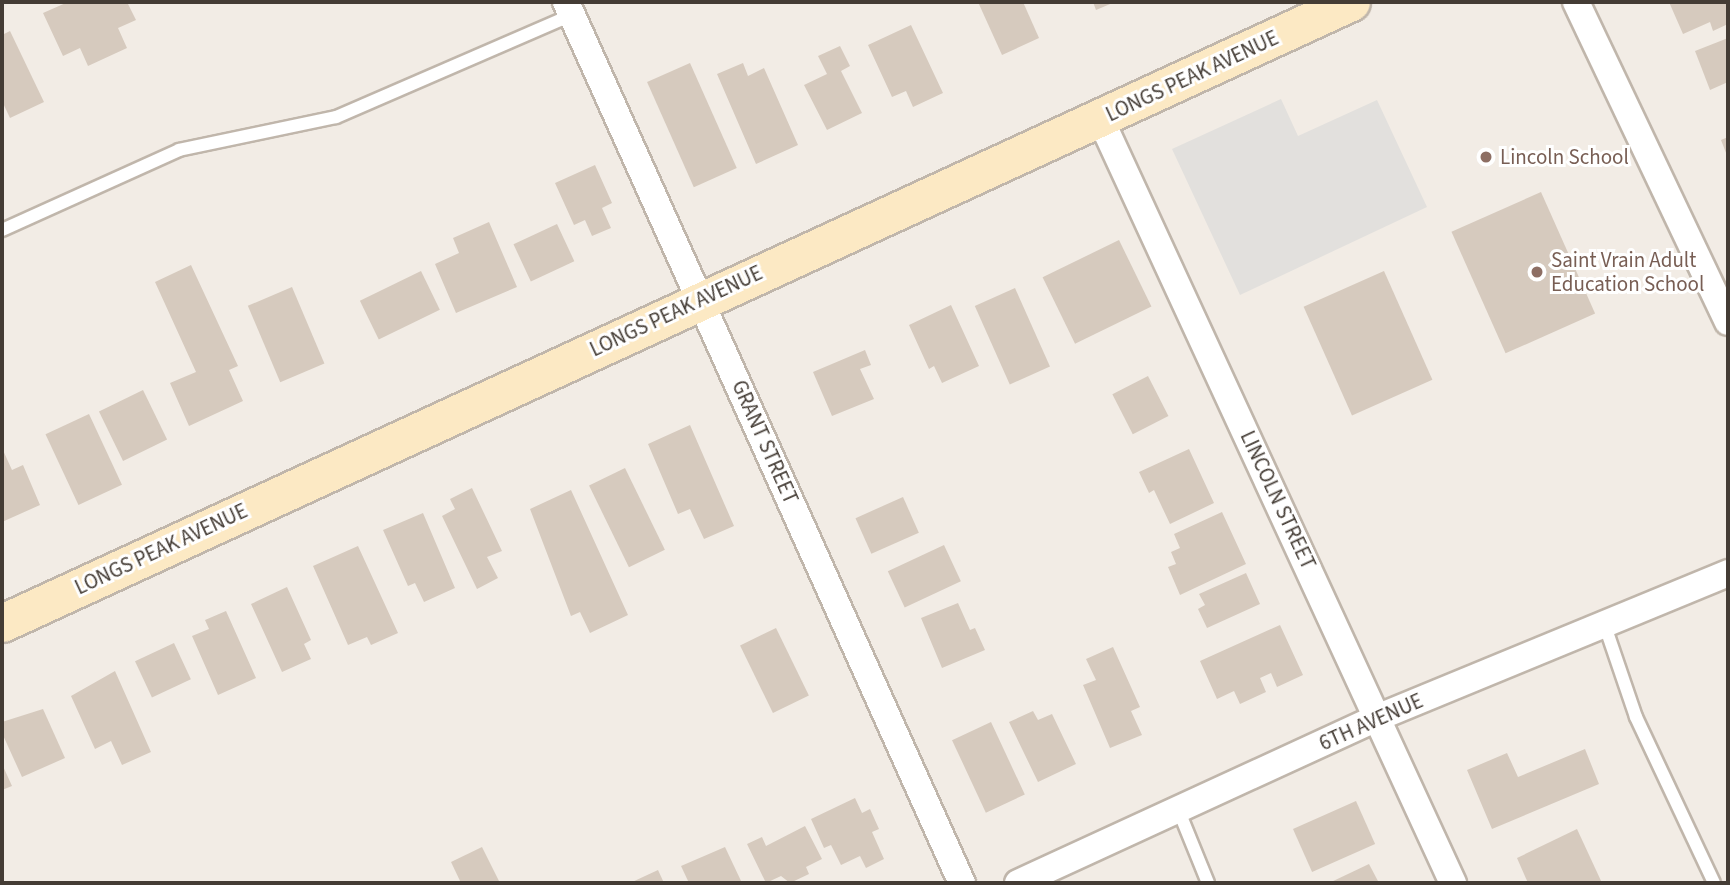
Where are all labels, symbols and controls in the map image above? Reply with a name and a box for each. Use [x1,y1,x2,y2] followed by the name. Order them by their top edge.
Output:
[1102,25,1282,127] street label: LONGS PEAK AVENUE
[1500,144,1629,170] place label: Lincoln School
[1478,149,1494,165] marker: Lincoln School
[1551,247,1704,297] place label: Saint Vrain Adult Education School
[586,260,766,362] street label: LONGS PEAK AVENUE
[1529,264,1545,280] marker: Saint Vrain Adult Education School
[727,376,803,508] street label: GRANT STREET
[1235,427,1321,573] street label: LINCOLN STREET
[71,498,251,600] street label: LONGS PEAK AVENUE
[1315,688,1427,756] street label: 6TH AVENUE

